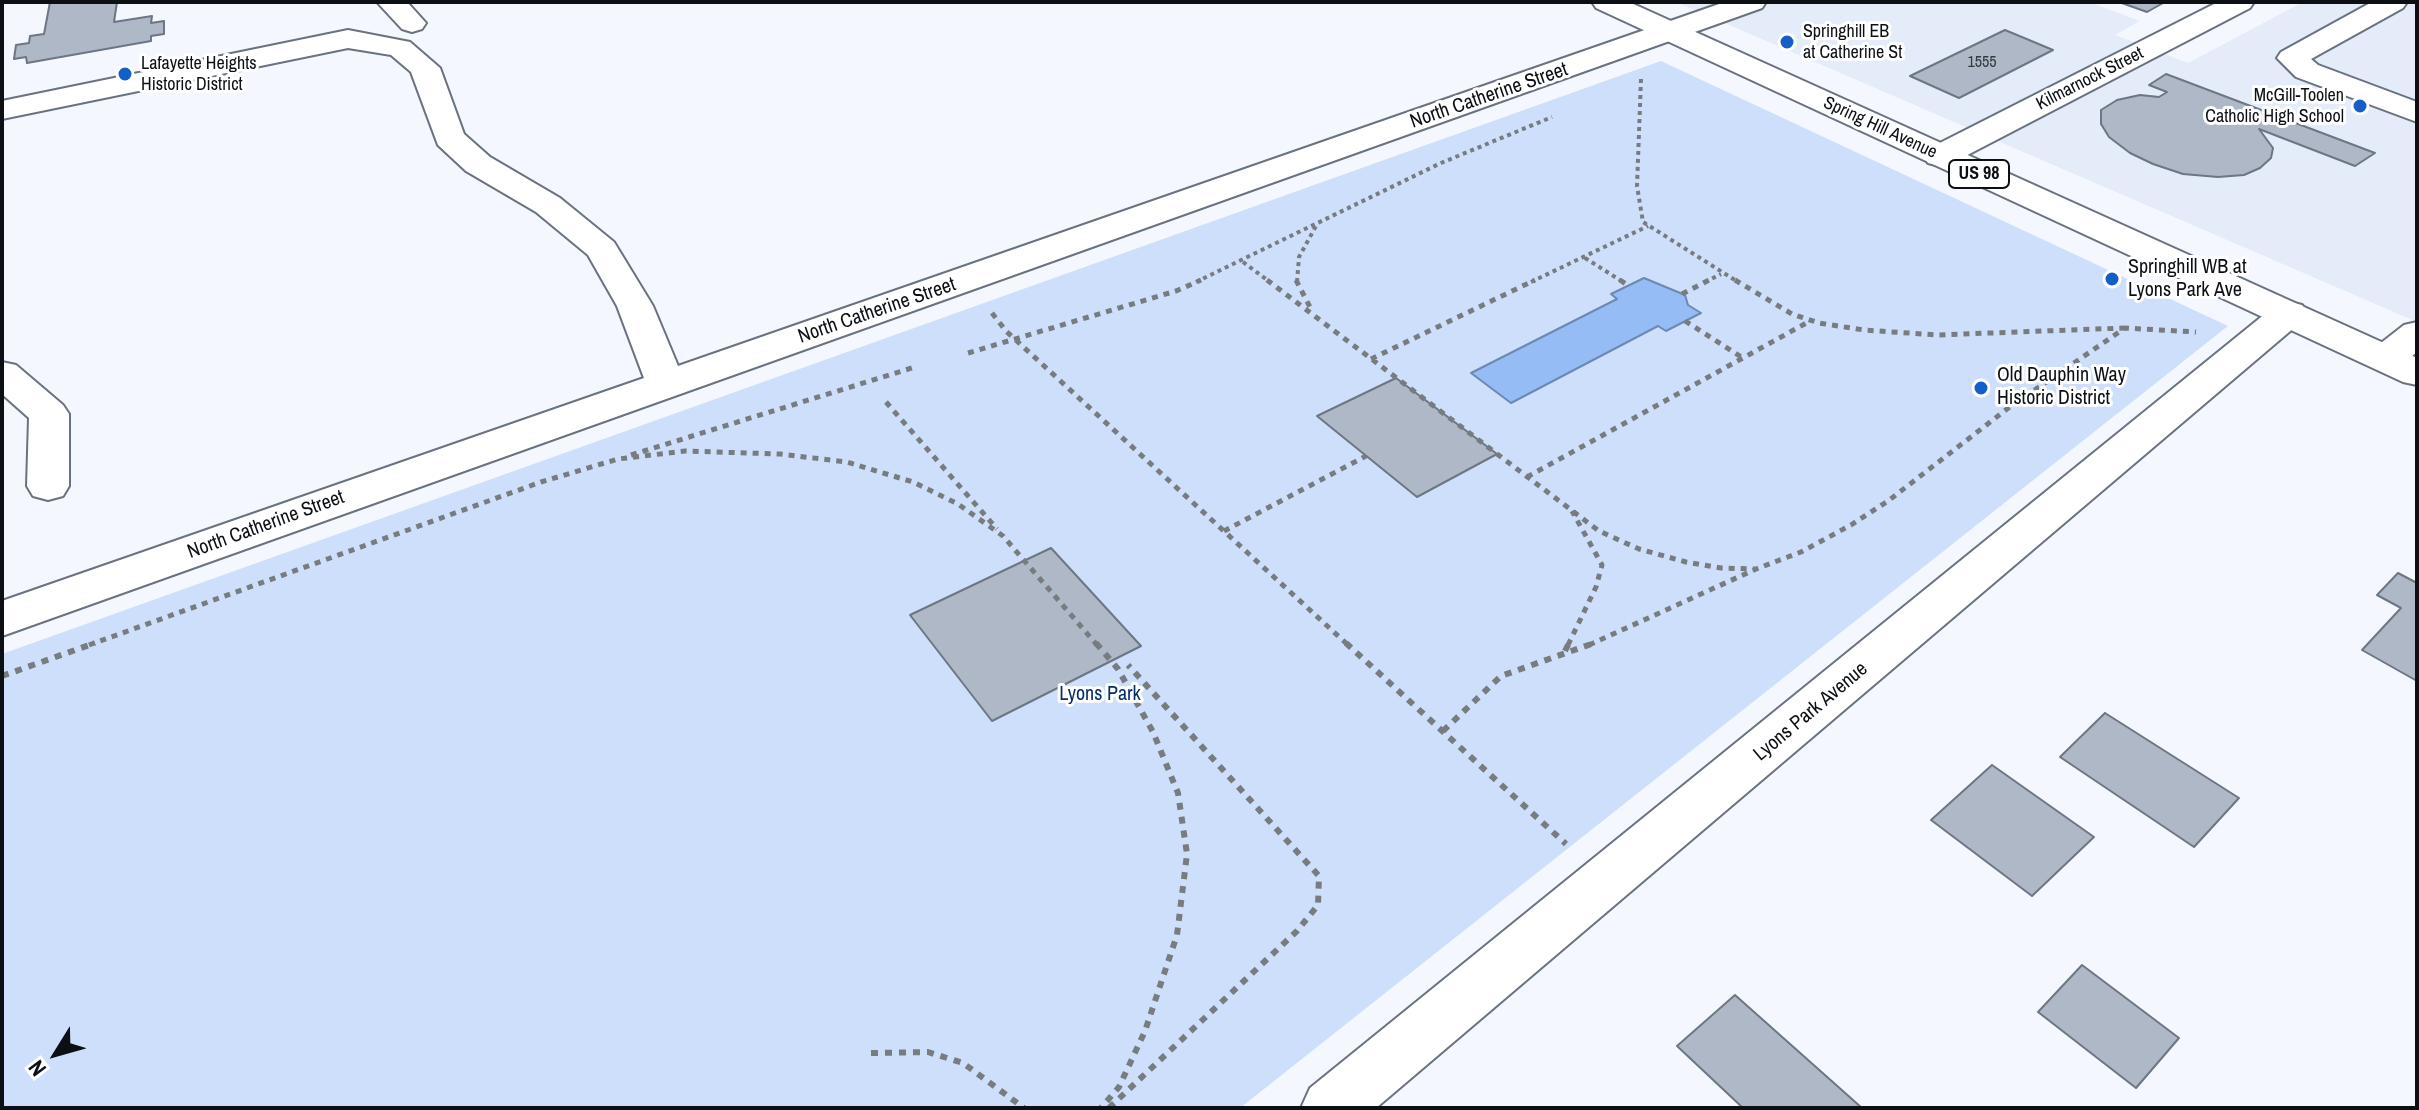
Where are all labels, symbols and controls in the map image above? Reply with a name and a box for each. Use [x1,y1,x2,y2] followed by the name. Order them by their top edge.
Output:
[1803,21,1902,64] place label: Springhill EB at Catherine St
[1778,33,1796,51] marker: Springhill EB at Catherine St
[2033,43,2147,115] street label: Kilmarnock Street
[141,53,257,96] place label: Lafayette Heights Historic District
[1967,53,1997,73] house number: 1555
[1407,58,1571,134] street label: North Catherine Street
[116,65,134,83] marker: Lafayette Heights Historic District
[2205,85,2344,128] place label: McGill-Toolen Catholic High School
[1820,92,1940,164] street label: Spring Hill Avenue
[2351,97,2369,115] marker: McGill-Toolen Catholic High School
[1949,160,2009,188] road number: US 98
[2128,256,2246,303] place label: Springhill WB at Lyons Park Ave
[2103,270,2121,288] marker: Springhill WB at Lyons Park Ave
[795,273,959,349] street label: North Catherine Street
[1997,364,2126,411] place label: Old Dauphin Way Historic District
[1972,379,1990,397] marker: Old Dauphin Way Historic District
[184,486,348,564] street label: North Catherine Street
[1749,657,1873,767] street label: Lyons Park Avenue
[1059,683,1141,707] park label: Lyons Park
[16,1014,96,1094] north arrow
[21,1054,53,1083] text: N

